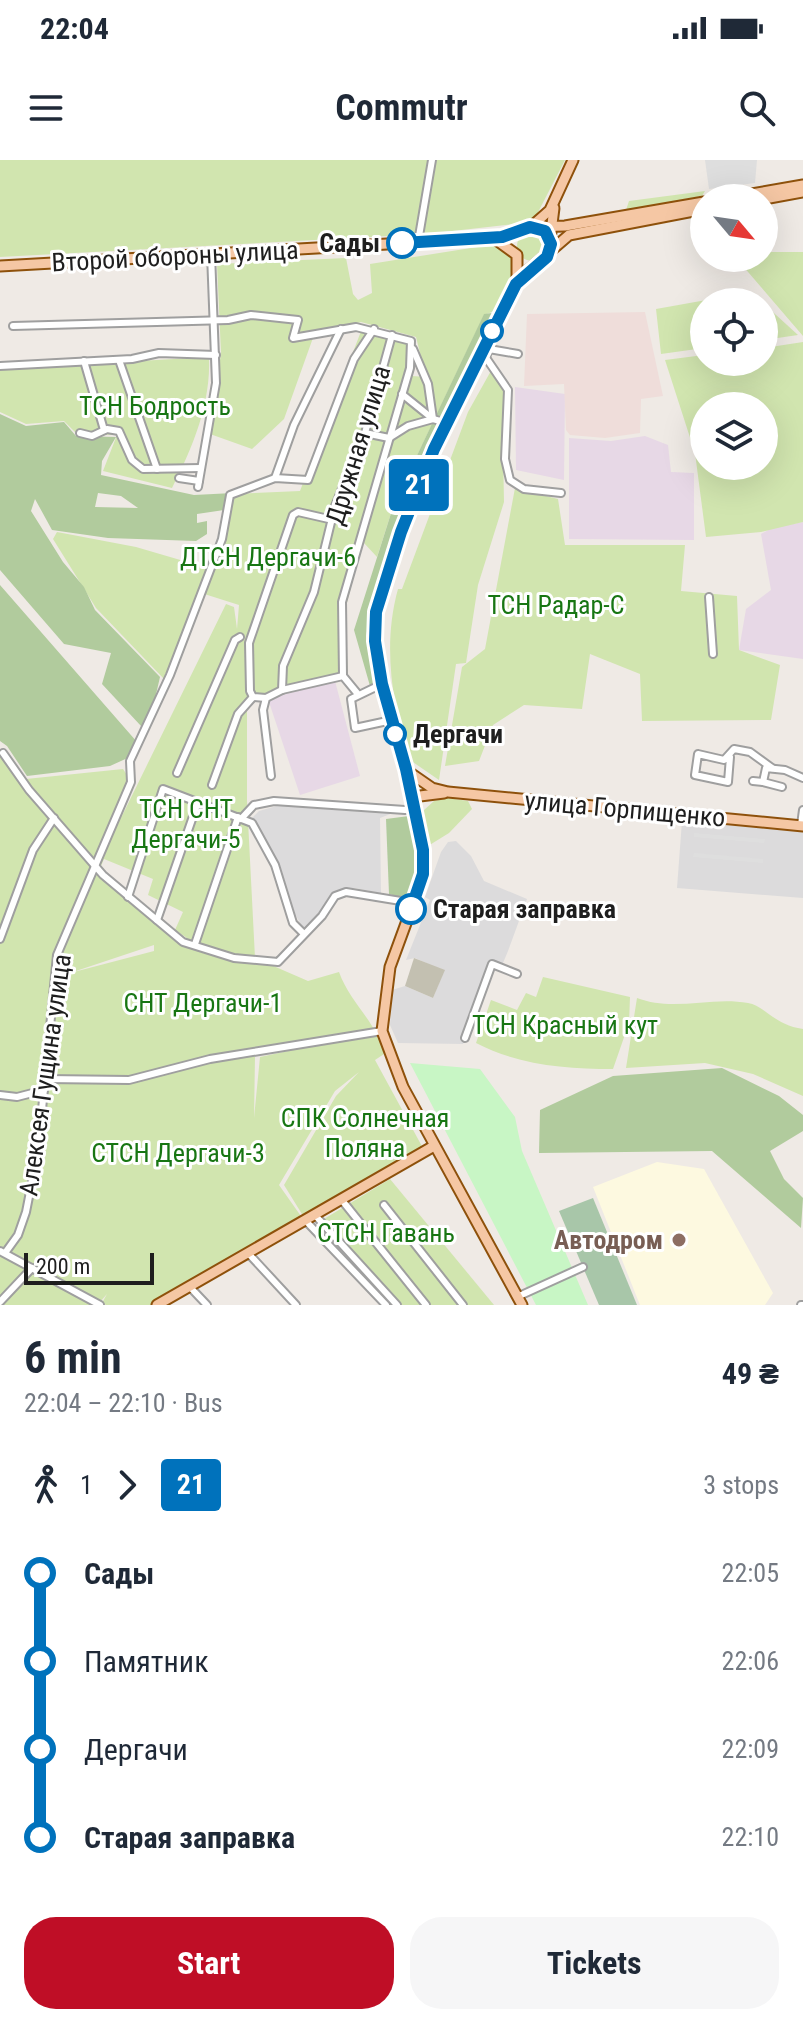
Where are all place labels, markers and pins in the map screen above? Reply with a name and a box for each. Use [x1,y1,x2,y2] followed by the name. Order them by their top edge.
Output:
[319,228,380,258] place label: Сады
[387,228,417,258] marker: Сады
[481,320,503,342] unlabelled marker
[413,719,503,749] place label: Дергачи
[384,723,406,745] marker: Дергачи
[396,894,426,924] marker: Старая заправка
[433,894,616,924] place label: Старая заправка
[554,1225,663,1255] place label: Автодром
[670,1231,688,1249] marker: Автодром

